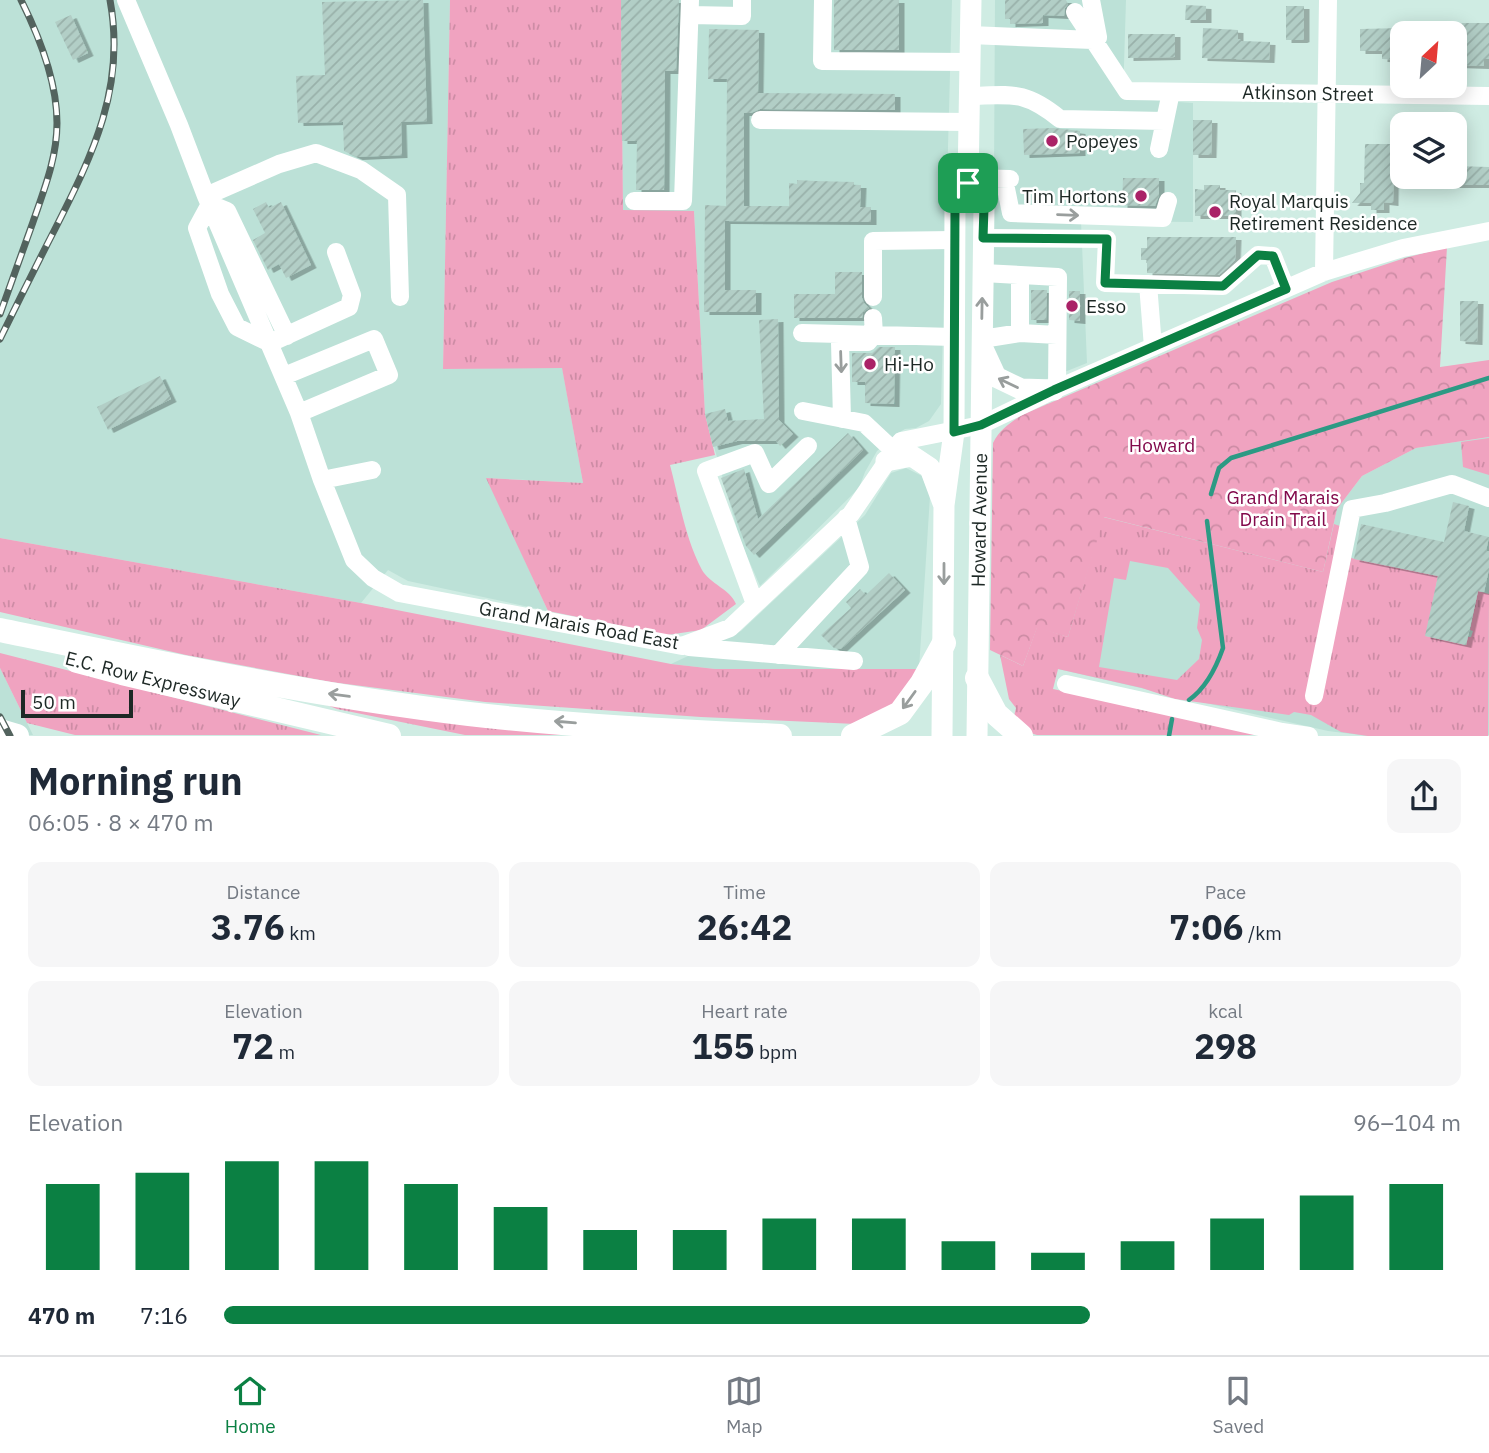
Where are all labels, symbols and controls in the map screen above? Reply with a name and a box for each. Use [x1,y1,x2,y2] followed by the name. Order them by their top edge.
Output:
[1390,21,1466,98] north arrow
[1390,21,1467,189] map controls
[1242,80,1374,106] street label: Atkinson Street
[1390,112,1467,189] button: layers
[1066,129,1138,153] place label: Popeyes
[1044,133,1060,149] marker: Popeyes
[938,153,998,213] pin
[949,164,987,202] icon: arrive
[1022,184,1127,208] place label: Tim Hortons
[1133,188,1149,204] marker: Tim Hortons
[1229,189,1417,235] place label: Royal Marquis Retirement Residence
[1207,204,1223,220] marker: Royal Marquis Retirement Residence
[1056,209,1079,222] one-way arrow
[1086,294,1126,318] place label: Esso
[975,297,989,320] one-way arrow
[1064,298,1080,314] marker: Esso
[834,351,847,374] one-way arrow
[884,352,934,376] place label: Hi-Ho
[862,356,878,372] marker: Hi-Ho
[998,376,1019,390] one-way arrow
[1129,433,1195,457] park label: Howard
[966,453,992,587] street label: Howard Avenue
[1226,485,1340,531] park label: Grand Marais Drain Trail
[937,562,951,585] one-way arrow
[477,596,681,654] street label: Grand Marais Road East
[63,646,244,713] street label: E.C. Row Expressway
[21,687,133,718] scale bar
[329,688,351,701] one-way arrow
[32,690,76,714] text: 50 m
[902,691,917,710] one-way arrow
[554,715,577,728] one-way arrow
[28,756,243,805] text: Morning run
[1387,759,1461,833] button: share
[28,807,214,837] text: 06:05 · 8 × 470 m
[226,880,301,904] text: Distance
[723,880,766,904] text: Time
[1205,880,1246,904] text: Pace
[211,904,285,950] text: 3.76
[697,904,792,950] text: 26:42
[1169,904,1244,950] text: 7:06
[285,921,316,945] text: km
[1244,921,1282,945] text: /km
[224,999,303,1023] text: Elevation
[701,999,788,1023] text: Heart rate
[1208,999,1243,1023] text: kcal
[232,1023,274,1069] text: 72
[691,1023,754,1069] text: 155
[1194,1023,1257,1069] text: 298
[274,1040,295,1064] text: m
[754,1040,798,1064] text: bpm
[28,1107,123,1137] text: Elevation
[1353,1107,1461,1137] text: 96–104 m
[28,1300,95,1330] text: 470 m
[140,1300,188,1330] text: 7:16
[225,1372,276,1438] tab: Home
[725,1372,763,1438] tab: Map
[1213,1372,1264,1438] tab: Saved

